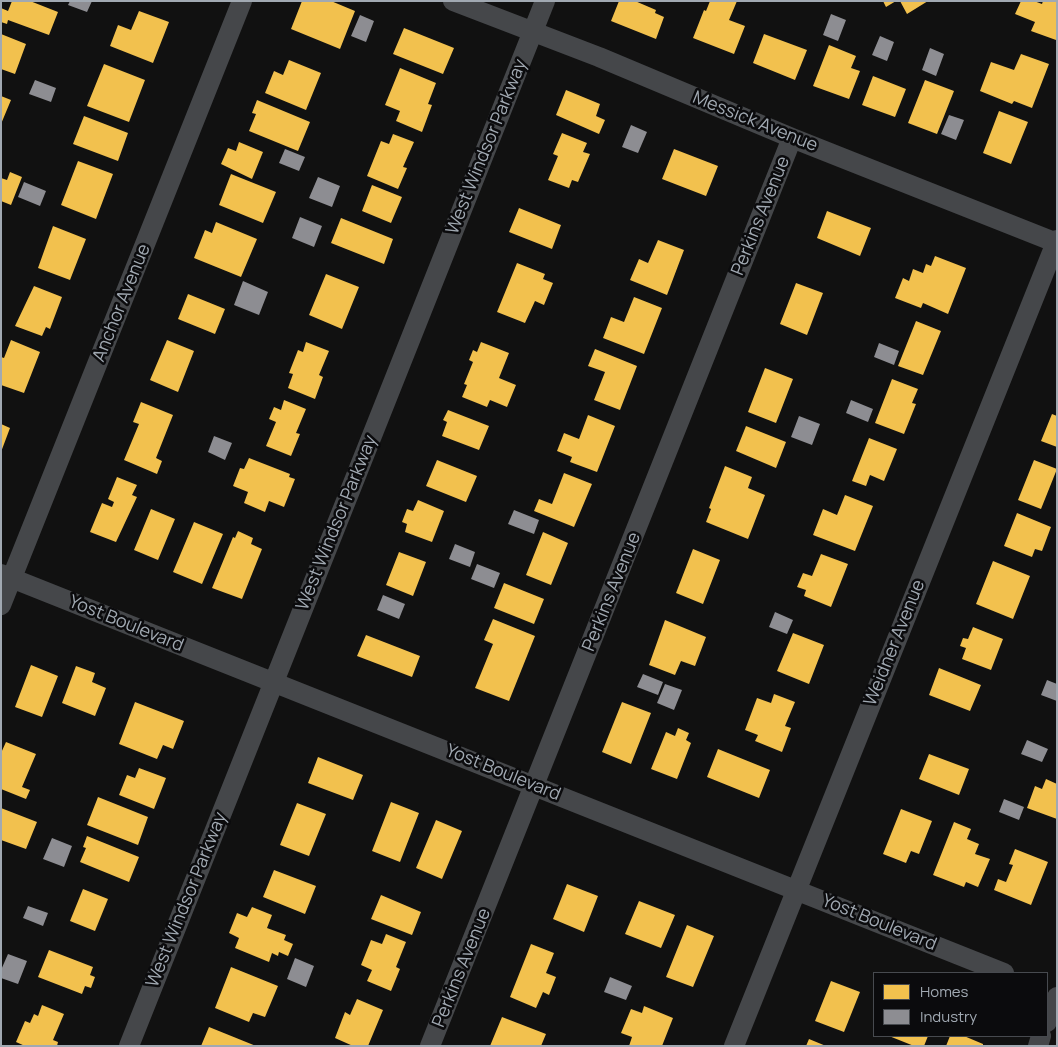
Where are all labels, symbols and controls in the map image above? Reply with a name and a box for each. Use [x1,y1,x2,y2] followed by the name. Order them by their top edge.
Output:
[442,56,532,238] street label: West Windsor Parkway
[689,87,821,157] street label: Messick Avenue
[727,153,795,279] street label: Perkins Avenue
[89,241,155,365] street label: Anchor Avenue
[292,432,382,614] street label: West Windsor Parkway
[578,529,646,655] street label: Perkins Avenue
[860,577,930,709] street label: Weidner Avenue
[66,591,186,657] street label: Yost Boulevard
[443,740,563,806] street label: Yost Boulevard
[142,809,232,991] street label: West Windsor Parkway
[819,890,939,956] street label: Yost Boulevard
[428,905,496,1031] street label: Perkins Avenue
[873,972,1048,1037] legend
[920,981,968,1002] text: Homes
[920,1006,977,1027] text: Industry

